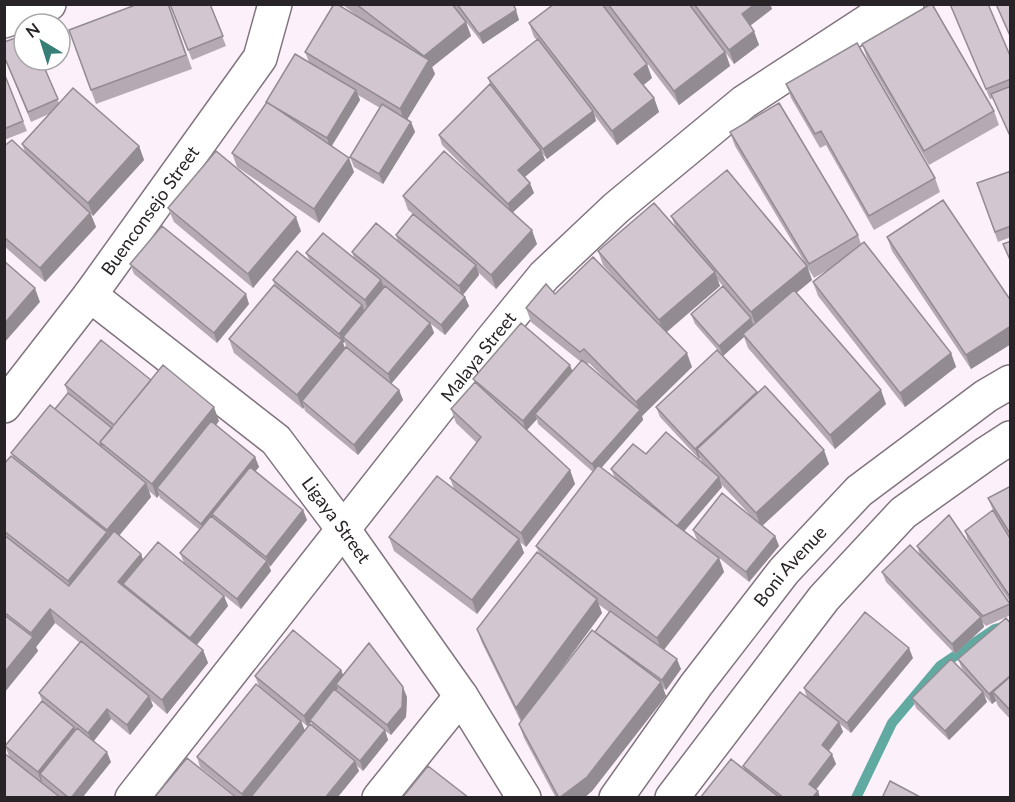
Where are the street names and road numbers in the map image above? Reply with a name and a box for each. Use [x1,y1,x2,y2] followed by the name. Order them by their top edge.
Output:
[96,141,204,279] street label: Buenconsejo Street
[436,307,521,406] street label: Malaya Street
[298,472,376,568] street label: Ligaya Street
[749,521,831,611] street label: Boni Avenue

